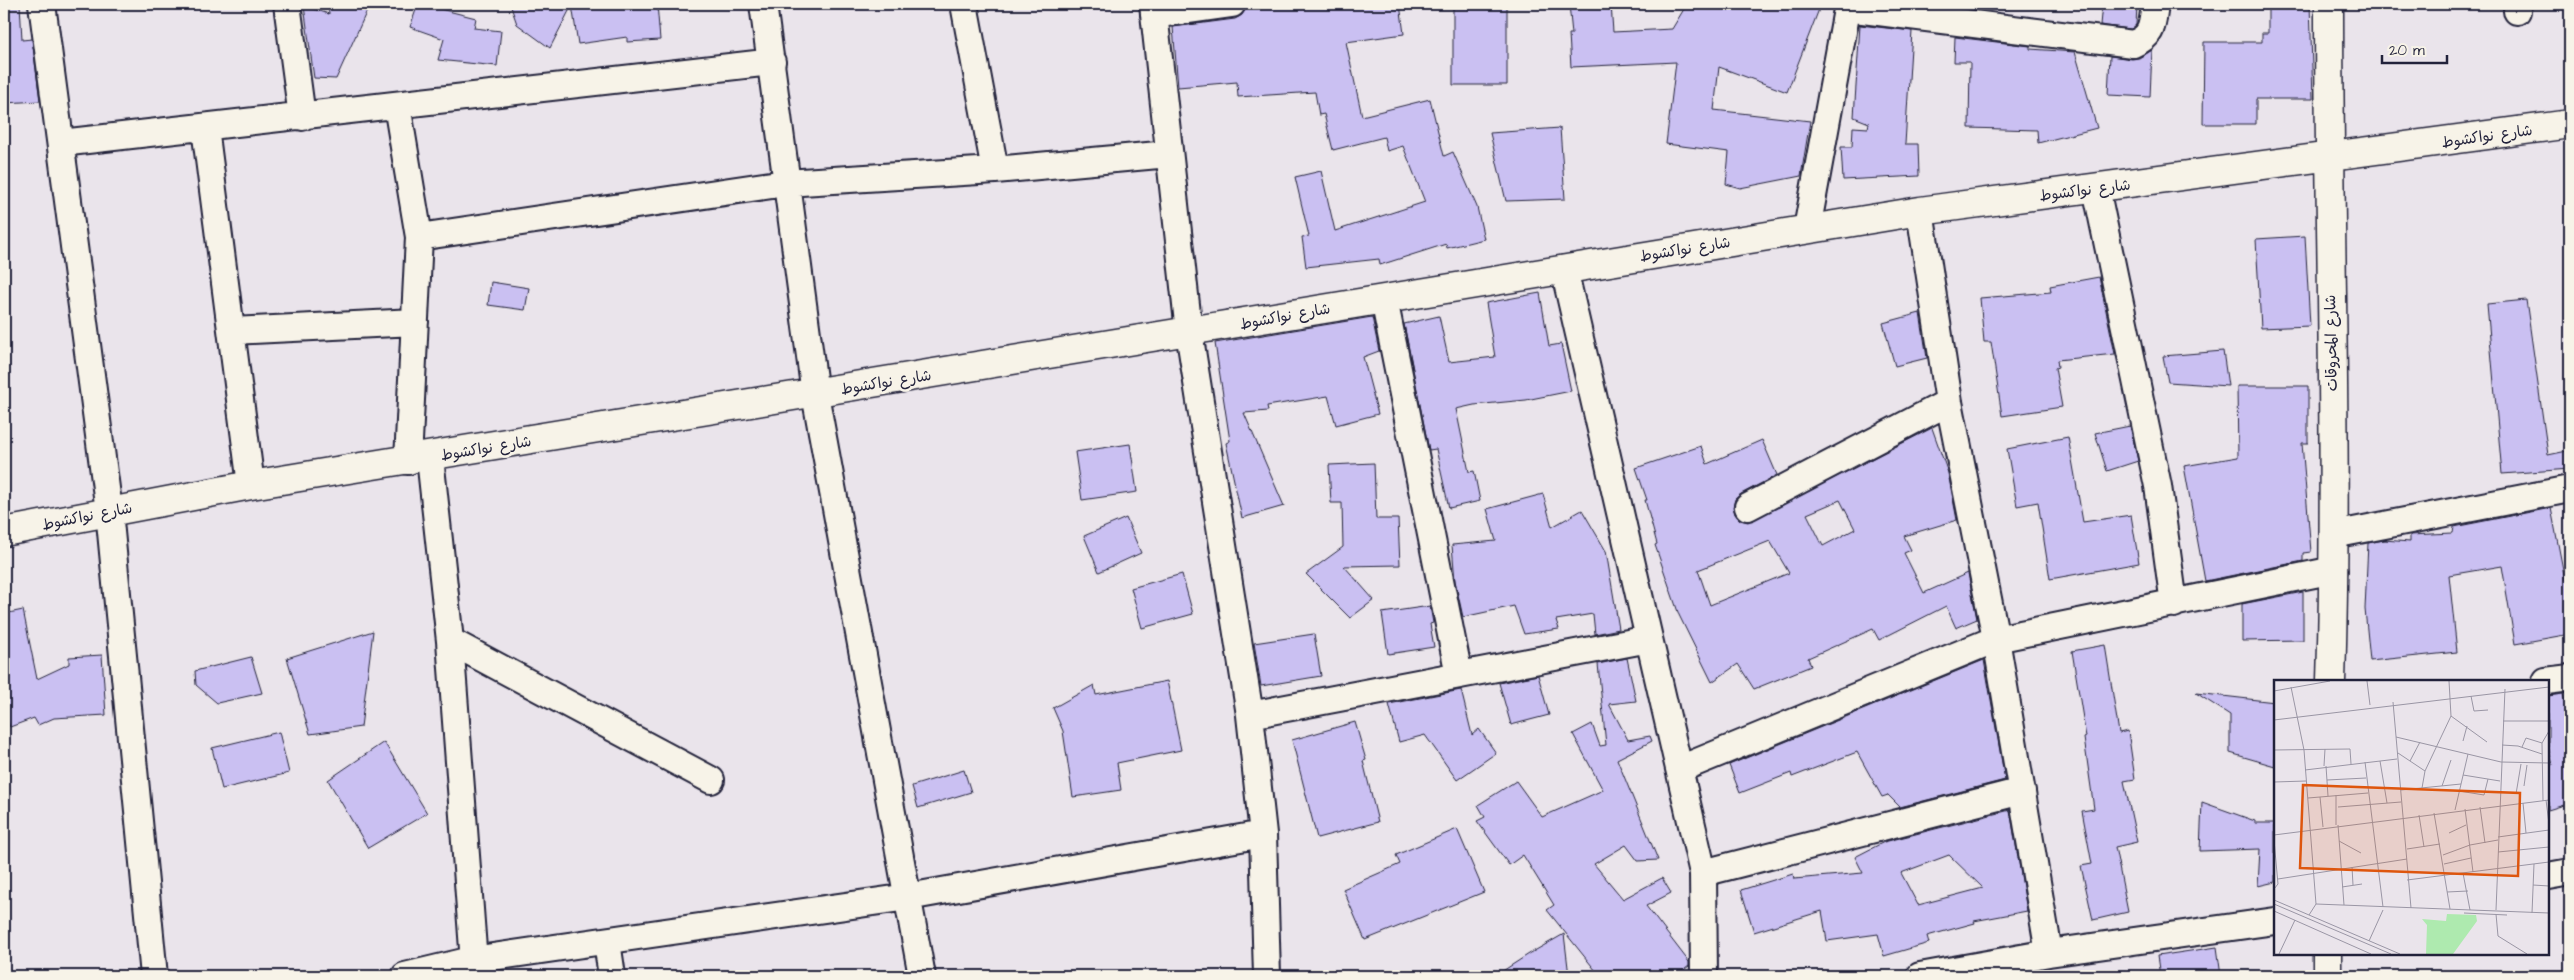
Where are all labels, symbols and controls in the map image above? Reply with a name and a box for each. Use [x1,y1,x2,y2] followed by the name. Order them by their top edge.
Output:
[2382,32,2446,64] scale bar
[2389,40,2425,61] text: 20 m
[2440,120,2534,153] street label: شارع نواكشوط
[2038,174,2132,207] street label: شارع نواكشوط
[1638,232,1732,267] street label: شارع نواكشوط
[2320,294,2343,392] street label: شارع المحروقات
[1238,298,1332,335] street label: شارع نواكشوط
[839,365,933,400] street label: شارع نواكشوط
[439,431,533,466] street label: شارع نواكشوط
[40,497,134,536] street label: شارع نواكشوط
[2274,680,2549,955] inset map

